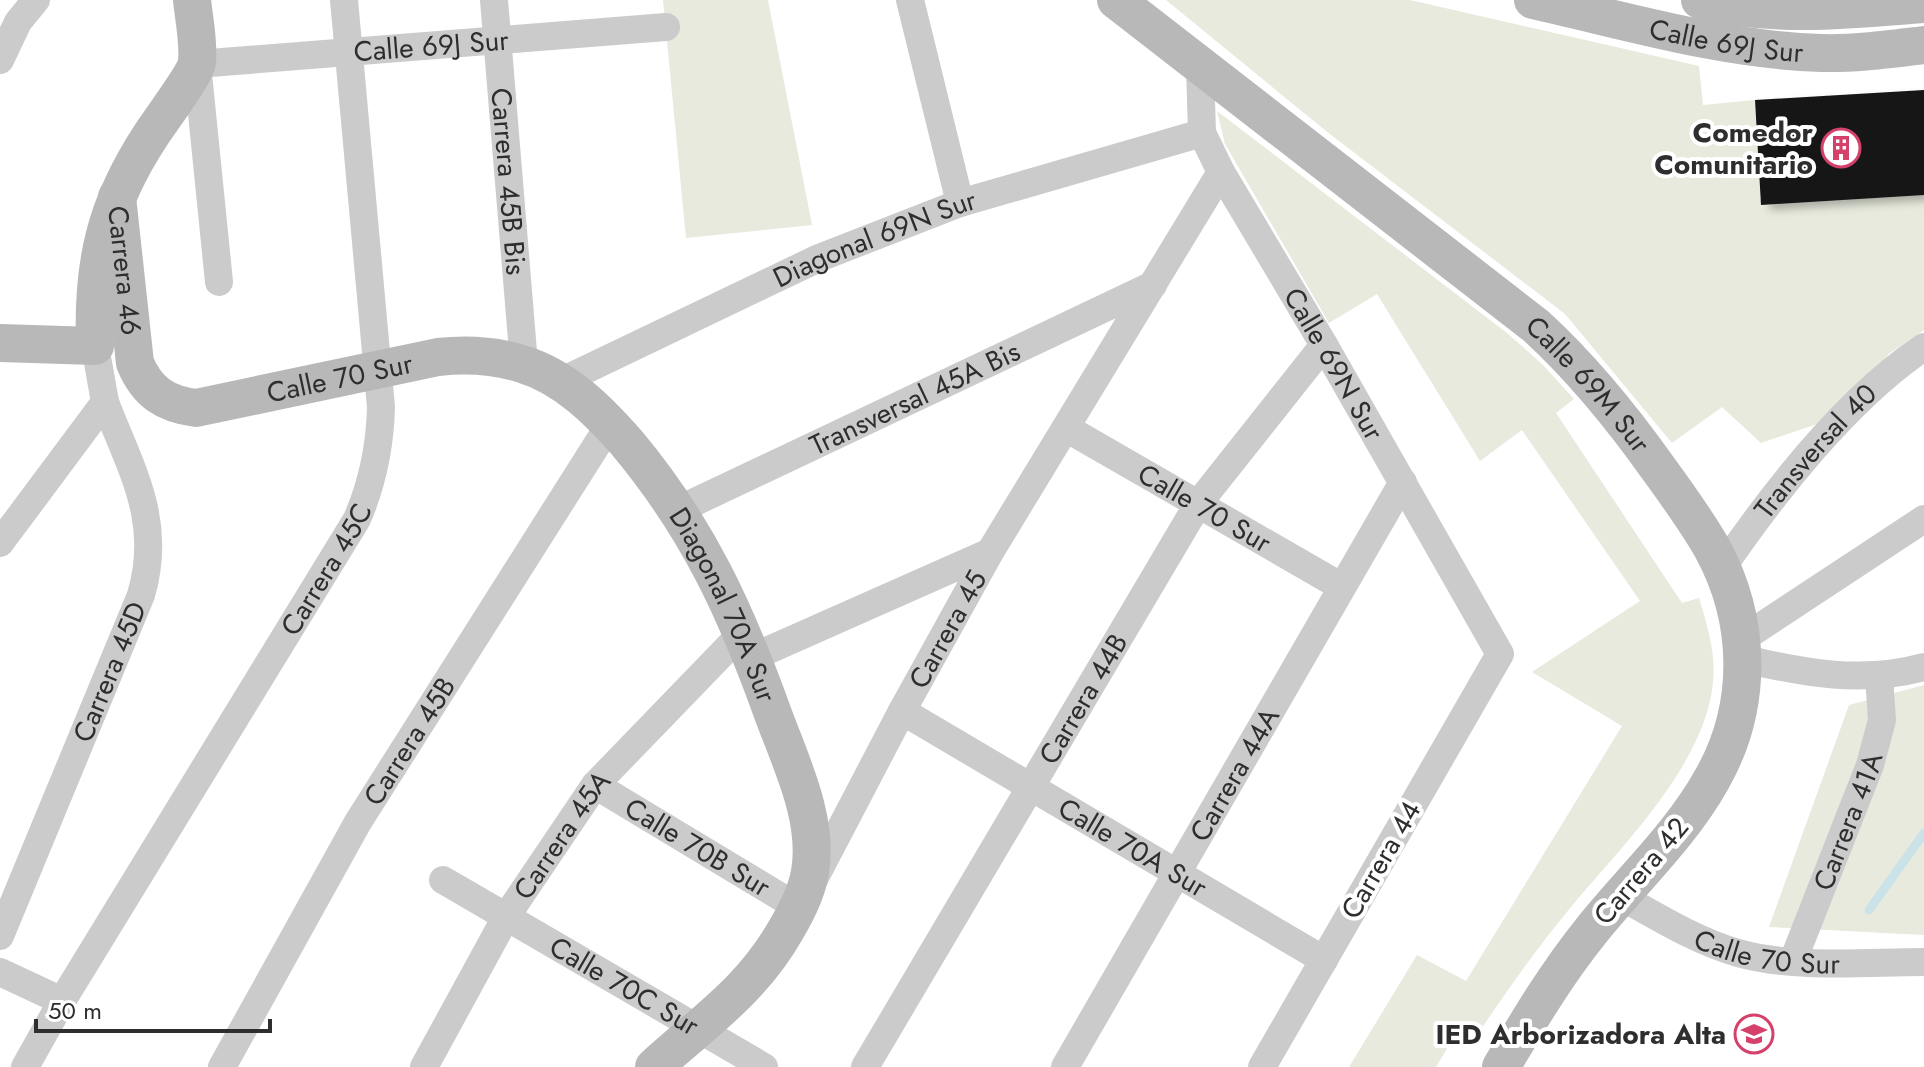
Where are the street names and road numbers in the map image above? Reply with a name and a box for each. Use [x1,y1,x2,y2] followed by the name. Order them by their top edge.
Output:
[1646,8,1805,73] street label: Calle 69J Sur
[352,19,511,72] street label: Calle 69J Sur
[481,86,537,277] street label: Carrera 45B Bis
[766,179,981,298] street label: Diagonal 69N Sur
[98,204,152,337] street label: Carrera 46
[1274,280,1395,448] street label: Calle 69N Sur
[1517,306,1661,461] street label: Calle 69M Sur
[803,330,1027,465] street label: Transversal 45A Bis
[263,342,417,413] street label: Calle 70 Sur
[1744,374,1886,527] street label: Transversal 40
[1130,453,1279,563] street label: Calle 70 Sur
[270,497,382,643] street label: Carrera 45C
[659,499,788,708] street label: Diagonal 70A Sur
[898,563,997,696] street label: Carrera 45
[62,595,157,748] street label: Carrera 45D
[1028,626,1138,772] street label: Carrera 44B
[353,669,465,813] street label: Carrera 45B
[1179,699,1289,849] street label: Carrera 44A
[1802,748,1893,896] street label: Carrera 41A
[503,760,620,908] street label: Carrera 45A
[617,787,779,907] street label: Calle 70B Sur
[1051,787,1215,907] street label: Calle 70A Sur
[1331,793,1431,927] street label: Carrera 44
[1584,808,1698,934] street label: Carrera 42
[1687,918,1840,984] street label: Calle 70 Sur
[542,926,707,1046] street label: Calle 70C Sur

